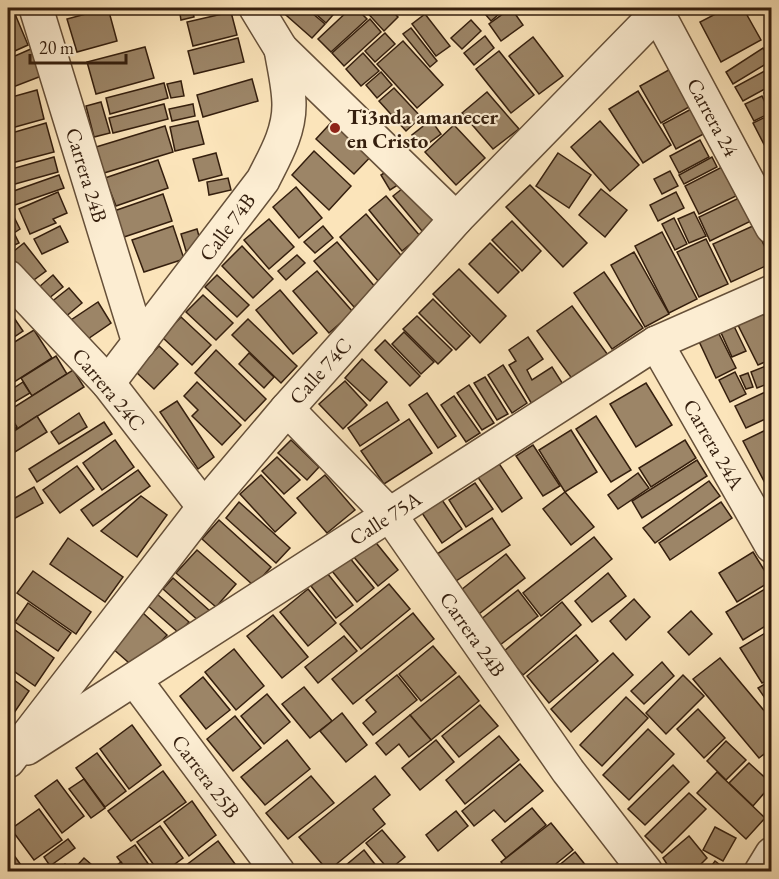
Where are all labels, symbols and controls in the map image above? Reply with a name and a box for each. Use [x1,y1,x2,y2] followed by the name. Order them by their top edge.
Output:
[30,27,126,65] scale bar
[39,36,74,59] text: 20 m
[681,73,745,162] street label: Carrera 24
[347,103,498,154] place label: Ti3nda amanecer en Cristo
[328,121,342,135] marker: Ti3nda amanecer en Cristo
[60,124,114,226] street label: Carrera 24B
[193,188,261,266] street label: Calle 74B
[283,332,357,410] street label: Calle 74C
[66,342,152,436] street label: Carrera 24C
[677,394,751,494] street label: Carrera 24A
[344,485,426,551] street label: Calle 75A
[434,586,512,682] street label: Carrera 24B
[166,729,246,823] street label: Carrera 25B

